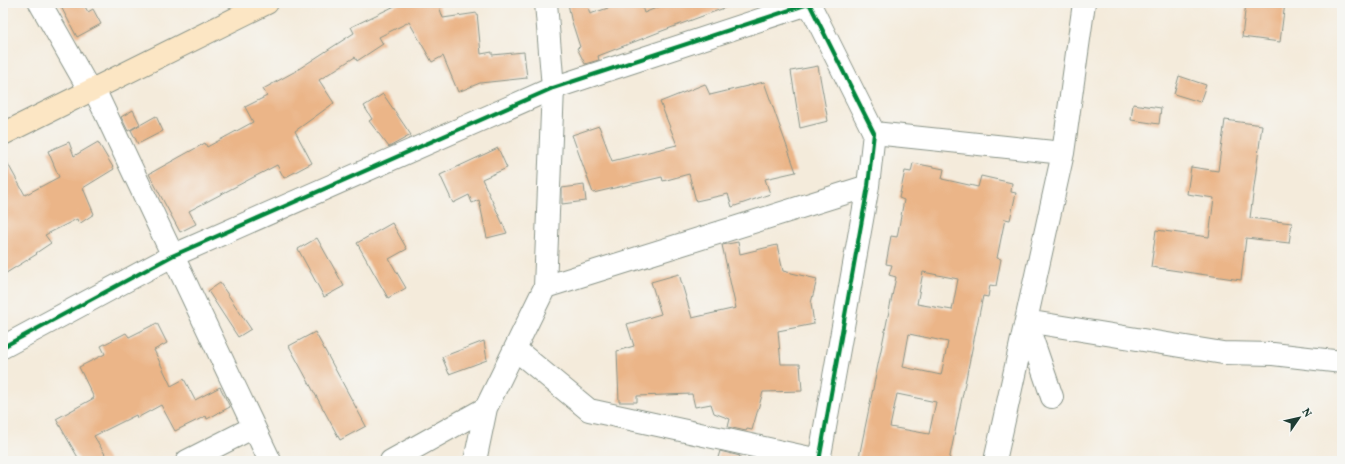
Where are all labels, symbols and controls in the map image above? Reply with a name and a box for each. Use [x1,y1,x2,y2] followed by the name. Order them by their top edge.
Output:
[1279,398,1319,438] north arrow
[1298,406,1315,421] text: N

